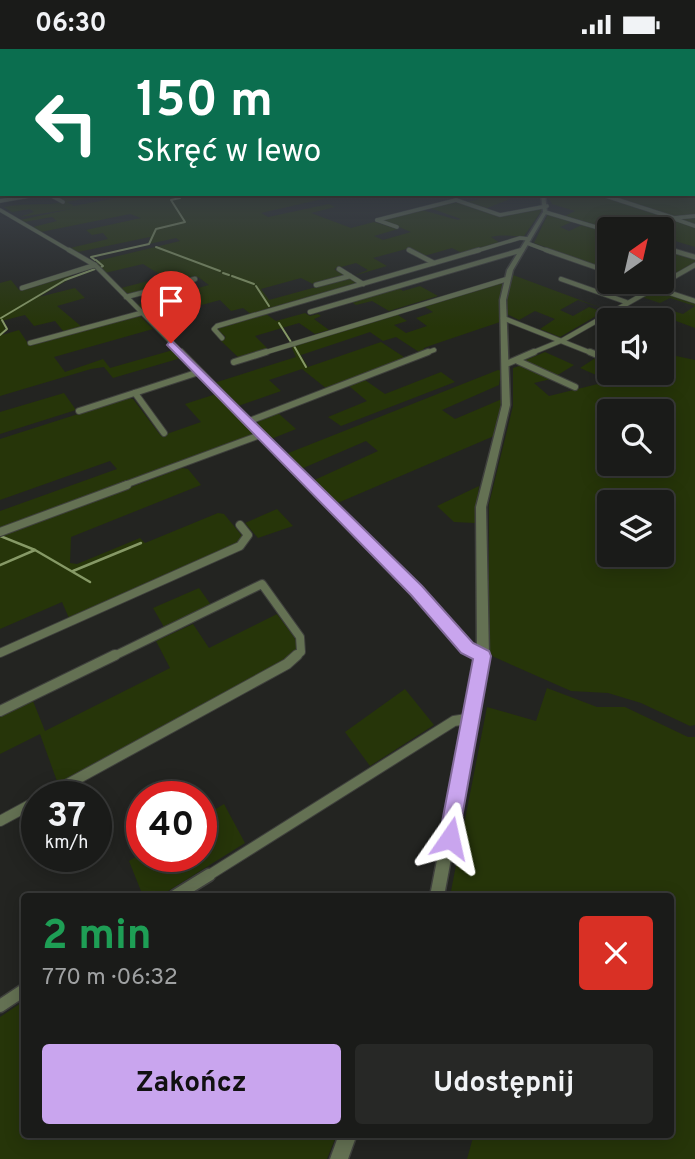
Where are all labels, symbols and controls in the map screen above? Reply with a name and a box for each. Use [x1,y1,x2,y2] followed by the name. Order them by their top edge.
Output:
[35,8,107,41] text: 06:30
[136,72,273,134] text: 150 m
[21,77,112,168] icon: left
[136,133,321,173] text: Skręć w lewo
[597,217,674,294] north arrow
[597,217,674,567] map controls
[141,271,201,343] pin
[152,282,190,320] icon: arrive
[597,308,674,385] button: sound
[597,399,674,476] button: search
[597,490,674,567] button: layers
[126,781,217,872] speed limit sign: 40
[47,795,86,839] text: 37
[413,801,487,875] position arrow
[45,832,88,855] text: km/h
[42,911,152,964] text: 2 min
[579,916,653,990] button: close
[42,964,178,993] text: 770 m · 06:32
[42,1044,341,1124] button: Zakończ
[355,1044,653,1124] button: Udostępnij

